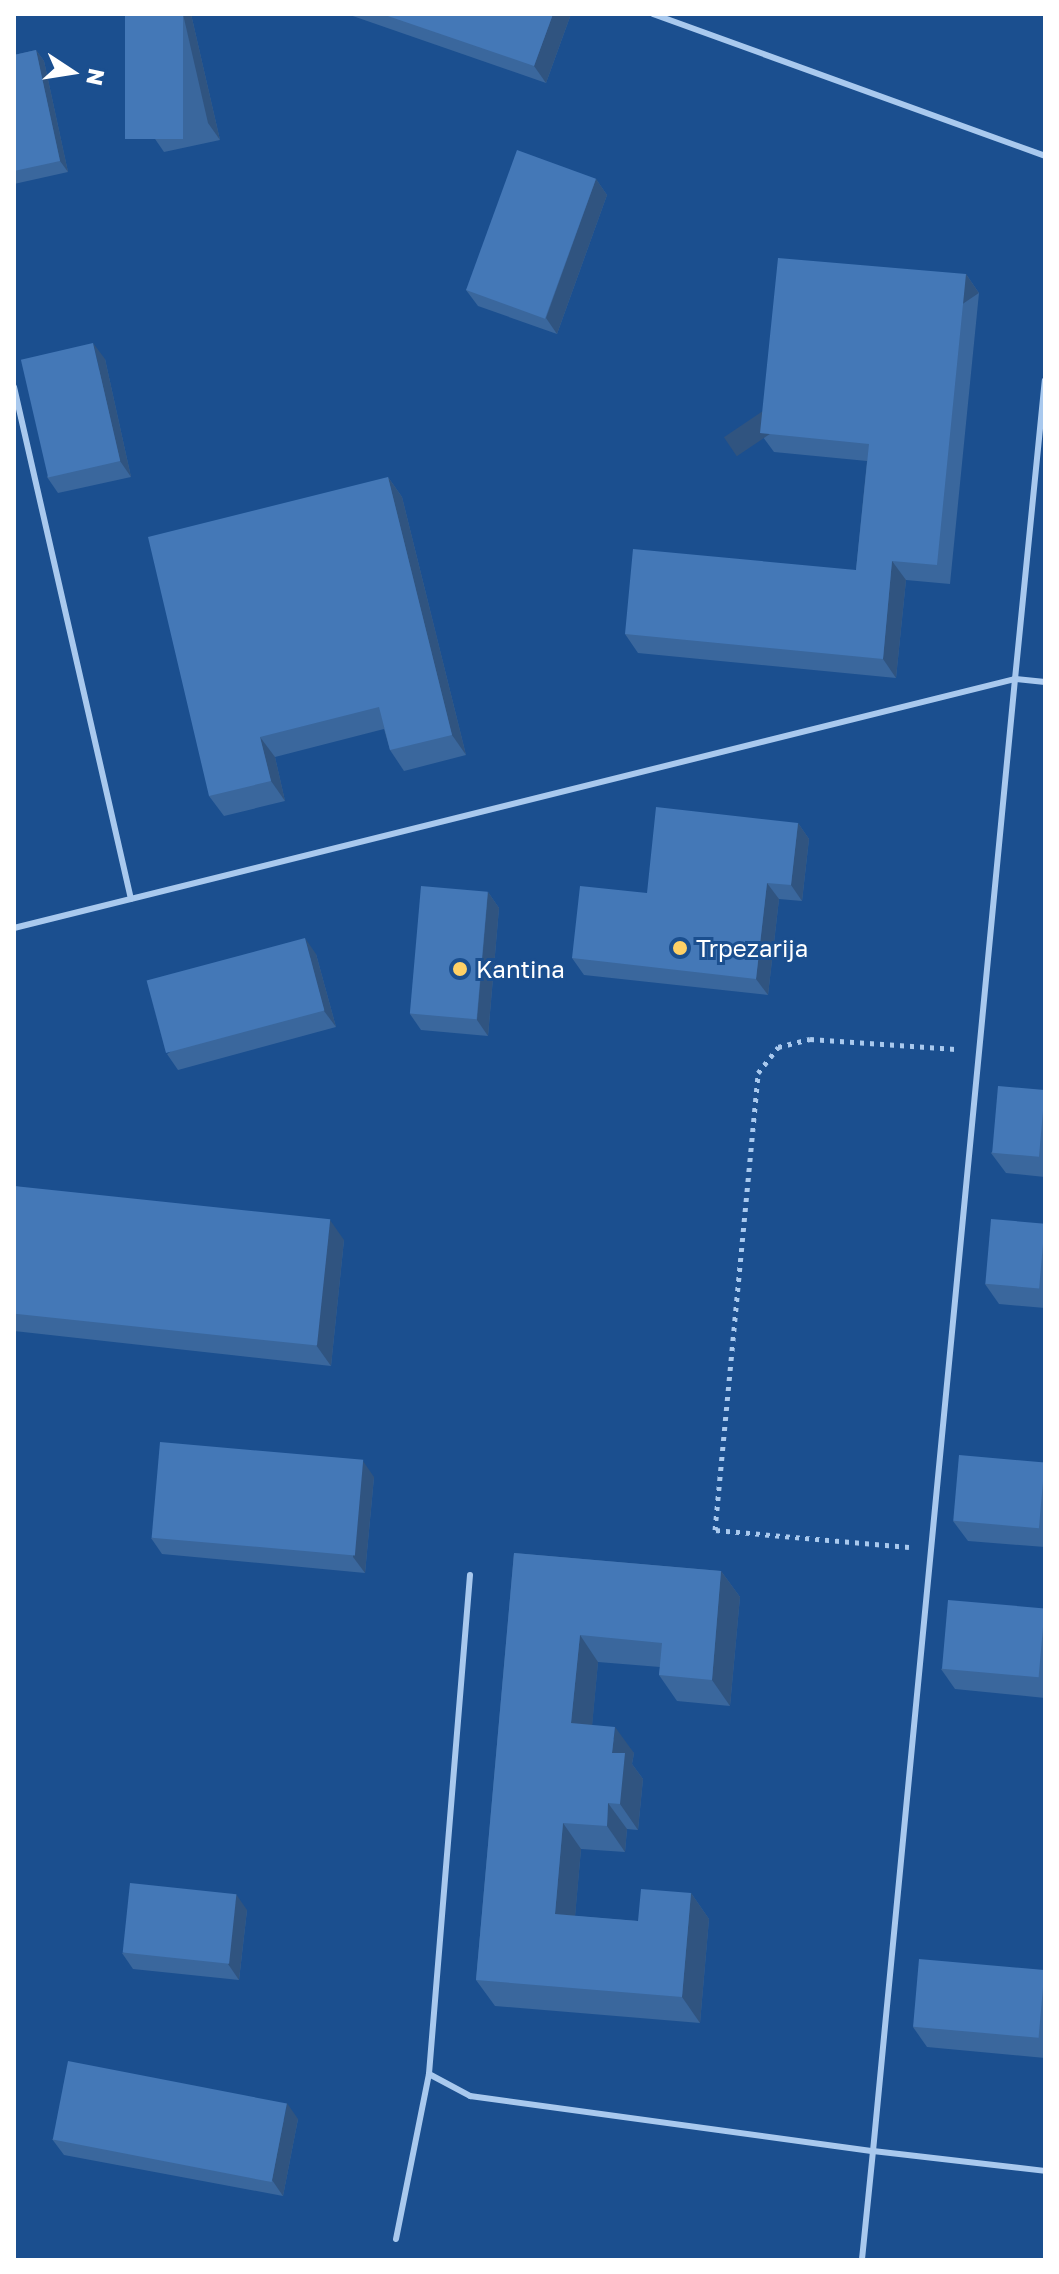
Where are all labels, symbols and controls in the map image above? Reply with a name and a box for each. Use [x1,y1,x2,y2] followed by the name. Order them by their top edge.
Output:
[32,32,112,112] north arrow
[81,66,111,88] text: N
[696,934,808,962] place label: Trpezarija
[671,939,689,957] marker: Trpezarija
[476,955,565,983] place label: Kantina
[451,960,469,978] marker: Kantina

